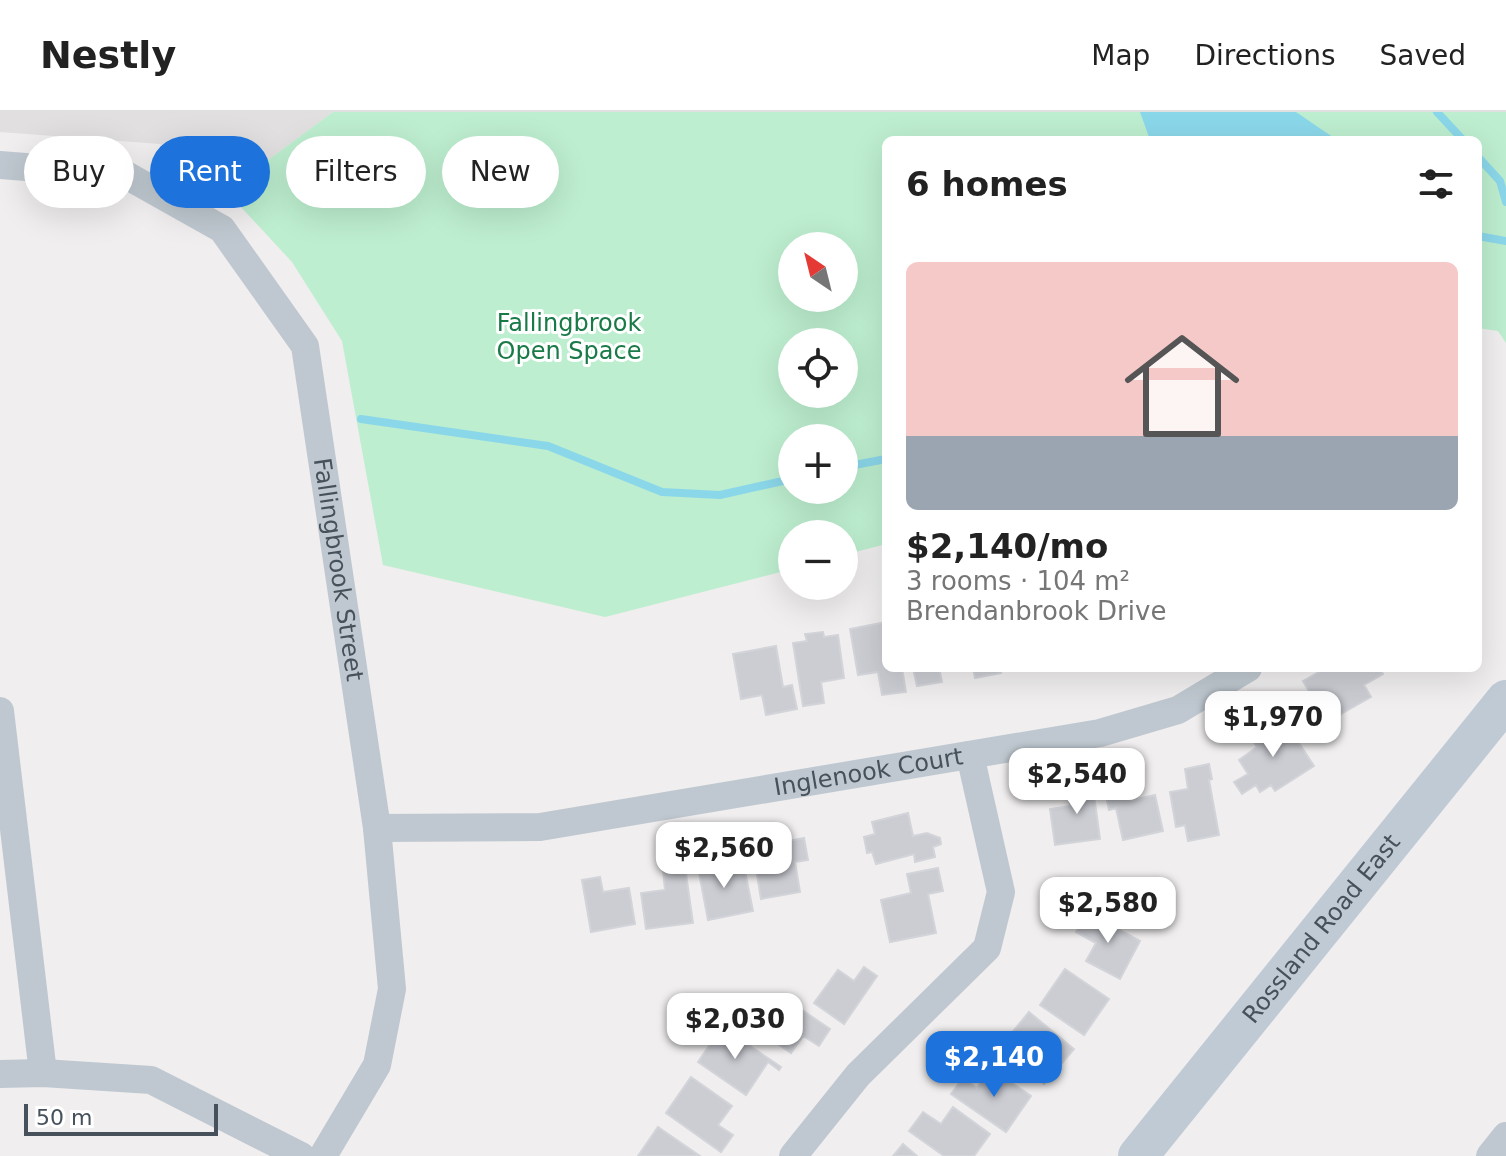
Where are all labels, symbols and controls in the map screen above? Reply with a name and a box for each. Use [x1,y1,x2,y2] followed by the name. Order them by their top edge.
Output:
[40,33,176,77] text: Nestly
[1091,39,1150,72] text: Map
[1194,39,1335,72] text: Directions
[1379,39,1466,72] text: Saved
[24,136,134,208] chip: Buy
[150,136,270,208] chip: Rent
[286,136,426,208] chip: Filters
[442,136,559,208] chip: New
[1414,162,1458,206] icon: filters
[906,164,1068,204] text: 6 homes
[778,232,858,312] north arrow
[778,232,858,600] map controls
[497,309,641,365] park label: Fallingbrook Open Space
[1110,314,1254,458] icon: home
[778,328,858,408] button: locate
[778,424,858,504] button: +
[308,456,369,683] street label: Fallingbrook Street
[778,520,858,600] button: −
[906,526,1108,566] text: $2,140/mo
[906,566,1130,596] text: 3 rooms · 104 m²
[906,596,1166,626] text: Brendanbrook Drive
[1208,691,1338,759] pin: $1,970
[1223,702,1323,732] text: $1,970
[772,742,965,801] street label: Inglenook Court
[1012,748,1142,816] pin: $2,540
[1027,759,1127,789] text: $2,540
[659,822,789,890] pin: $2,560
[1237,829,1406,1029] street label: Rossland Road East
[674,833,774,863] text: $2,560
[1043,877,1173,945] pin: $2,580
[1058,888,1158,918] text: $2,580
[670,993,800,1061] pin: $2,030
[685,1004,785,1034] text: $2,030
[929,1031,1059,1099] pin: $2,140
[944,1042,1044,1072] text: $2,140
[24,1100,218,1136] scale bar
[36,1105,92,1130] text: 50 m

